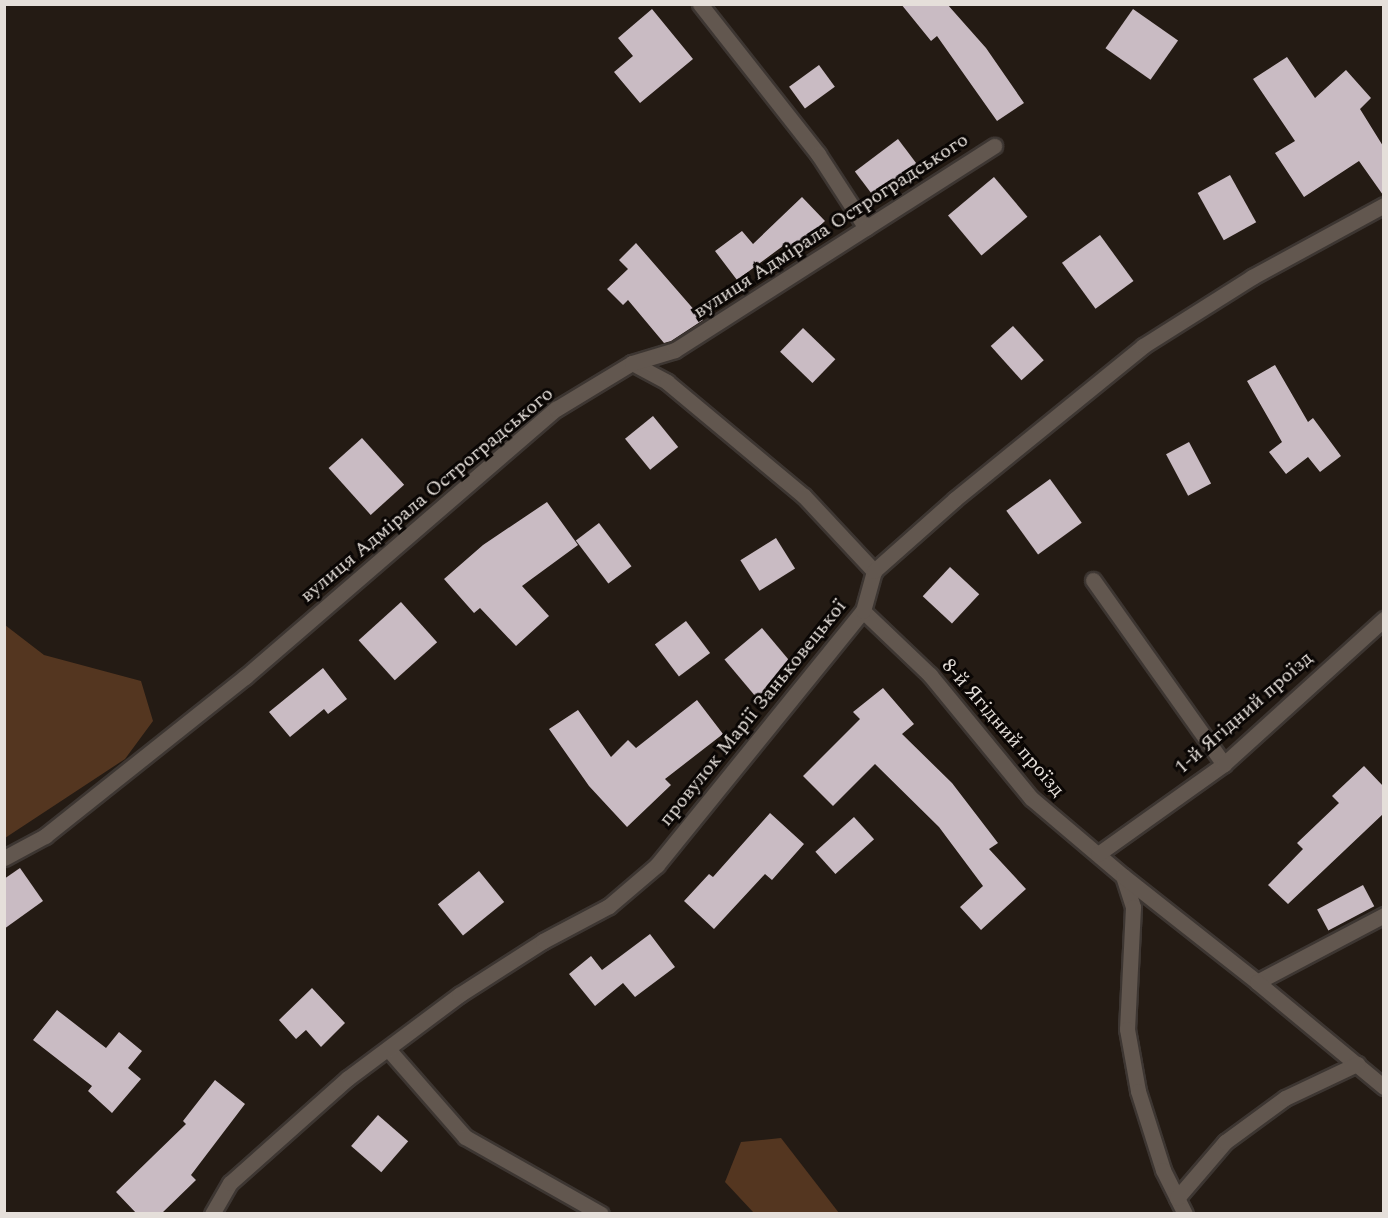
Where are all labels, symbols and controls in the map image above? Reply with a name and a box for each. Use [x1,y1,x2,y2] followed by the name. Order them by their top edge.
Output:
[689,128,973,324] street label: вулиця Адмірала Остроградського
[296,382,558,608] street label: вулиця Адмірала Остроградського
[654,595,852,831] street label: провулок Марії Заньковецької
[1170,646,1318,780] street label: 1-й Ягідний проїзд
[936,654,1070,802] street label: 8-й Ягідний проїзд

